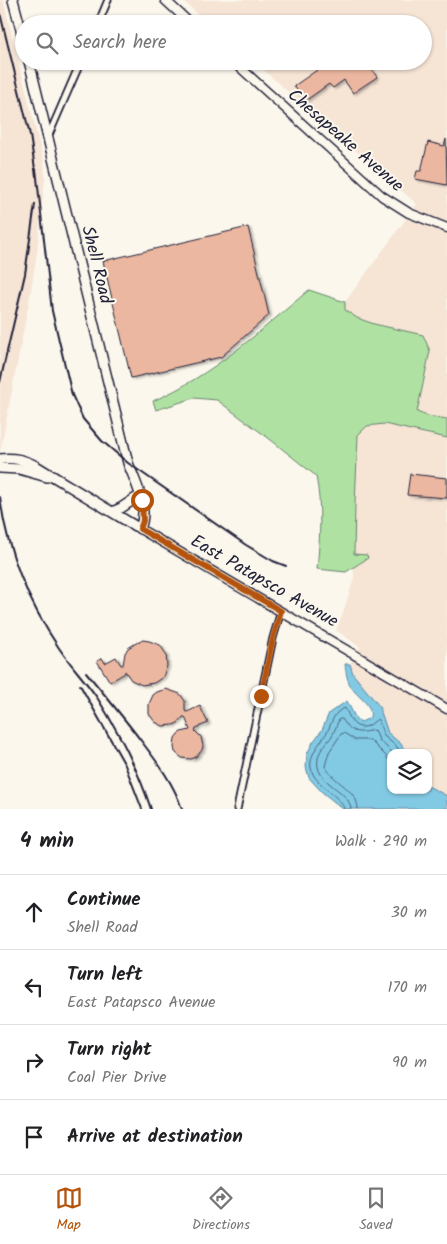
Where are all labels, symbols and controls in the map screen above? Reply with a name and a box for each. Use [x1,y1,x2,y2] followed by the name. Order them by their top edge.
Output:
[15,15,432,70] search box
[73,28,167,58] text: Search here
[33,29,61,57] icon: search
[280,82,410,200] street label: Chesapeake Avenue
[72,223,120,308] street label: Shell Road
[131,489,154,512] route start
[184,528,344,636] street label: East Patapsco Avenue
[250,685,273,708] route end
[387,749,432,794] map controls
[387,749,432,794] button: layers
[20,825,74,858] text: 4 min
[335,829,427,854] text: Walk · 290 m
[67,885,140,915] text: Continue
[20,898,48,926] icon: ahead
[391,900,427,925] text: 30 m
[67,915,138,940] text: Shell Road
[67,960,142,990] text: Turn left
[20,973,48,1001] icon: left
[387,975,427,1000] text: 170 m
[67,990,216,1015] text: East Patapsco Avenue
[67,1035,152,1065] text: Turn right
[20,1048,48,1076] icon: right
[392,1050,427,1075] text: 90 m
[67,1065,166,1090] text: Coal Pier Drive
[67,1122,243,1152] text: Arrive at destination
[20,1123,48,1151] icon: arrive
[55,1184,83,1236] tab: Map
[192,1184,250,1236] tab: Directions
[359,1184,392,1236] tab: Saved

